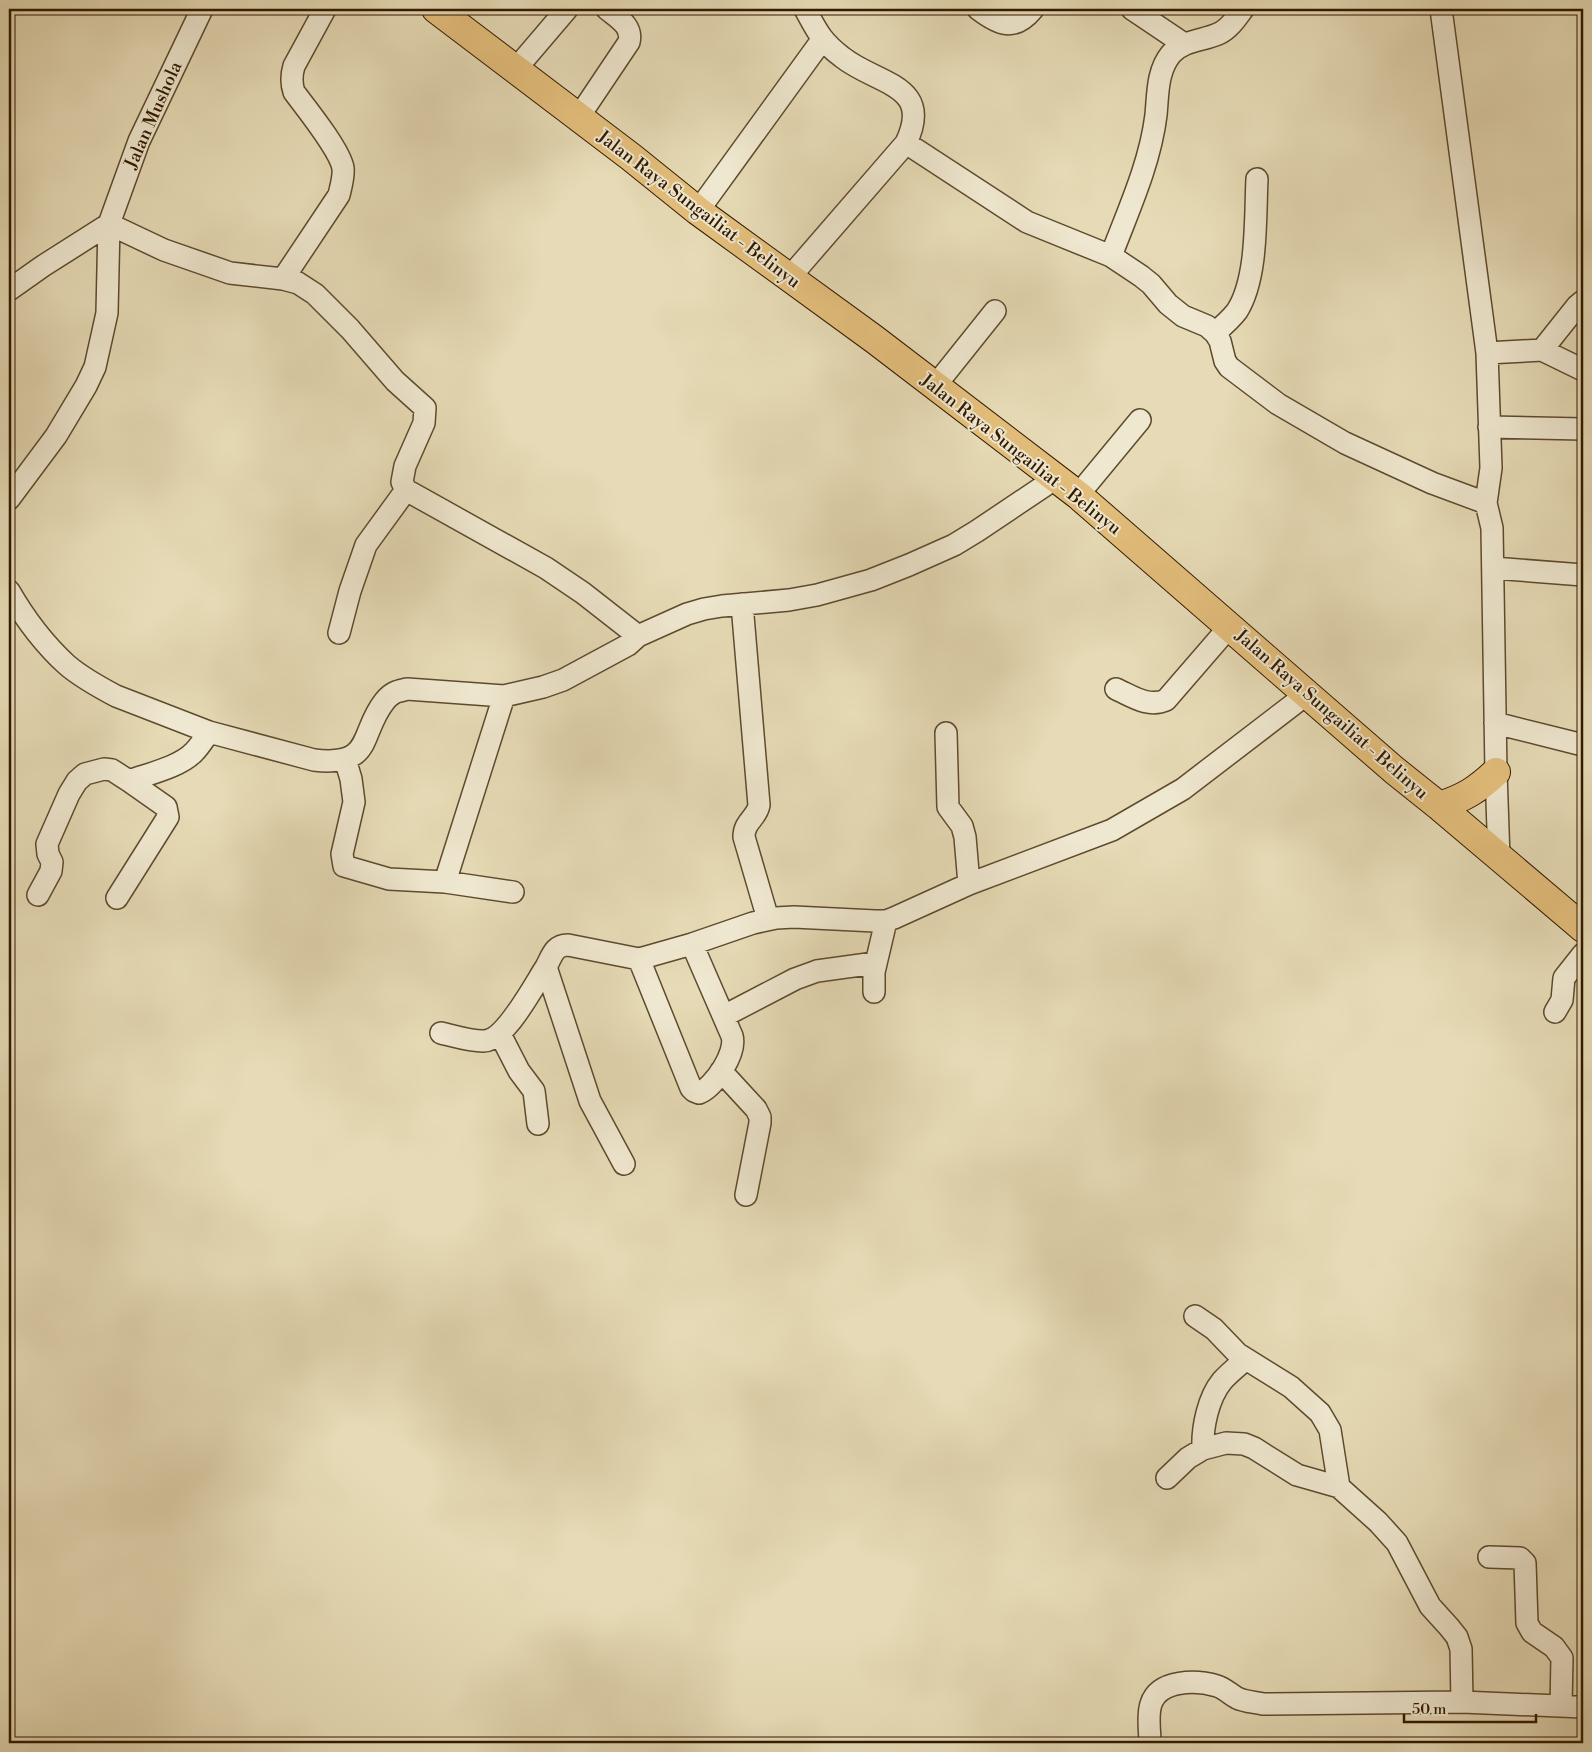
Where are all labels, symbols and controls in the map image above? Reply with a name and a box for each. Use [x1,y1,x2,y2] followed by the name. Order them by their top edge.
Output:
[119,57,188,173] street label: Jalan Mushola
[592,125,805,294] street label: Jalan Raya Sungailiat - Belinyu
[915,368,1126,540] street label: Jalan Raya Sungailiat - Belinyu
[1230,624,1434,805] street label: Jalan Raya Sungailiat - Belinyu
[1404,1692,1537,1724] scale bar
[1412,1700,1446,1719] text: 50 m

